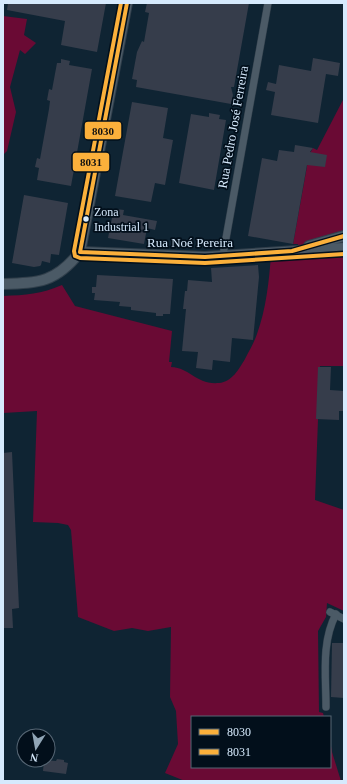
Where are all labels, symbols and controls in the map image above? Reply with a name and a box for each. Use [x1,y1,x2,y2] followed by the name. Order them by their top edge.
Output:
[215,64,251,190] street label: Rua Pedro José Ferreira
[84,121,122,140] line badge: 8030
[92,125,115,137] text: 8030
[72,152,110,172] line badge: 8031
[80,156,102,168] text: 8031
[94,205,149,234] place label: Zona Industrial 1
[81,214,91,224] marker: Zona Industrial 1
[147,235,233,250] street label: Rua Noé Pereira
[191,716,331,768] legend
[227,725,251,739] text: 8030
[16,728,56,768] north arrow
[227,745,251,759] text: 8031
[29,751,39,764] text: N

